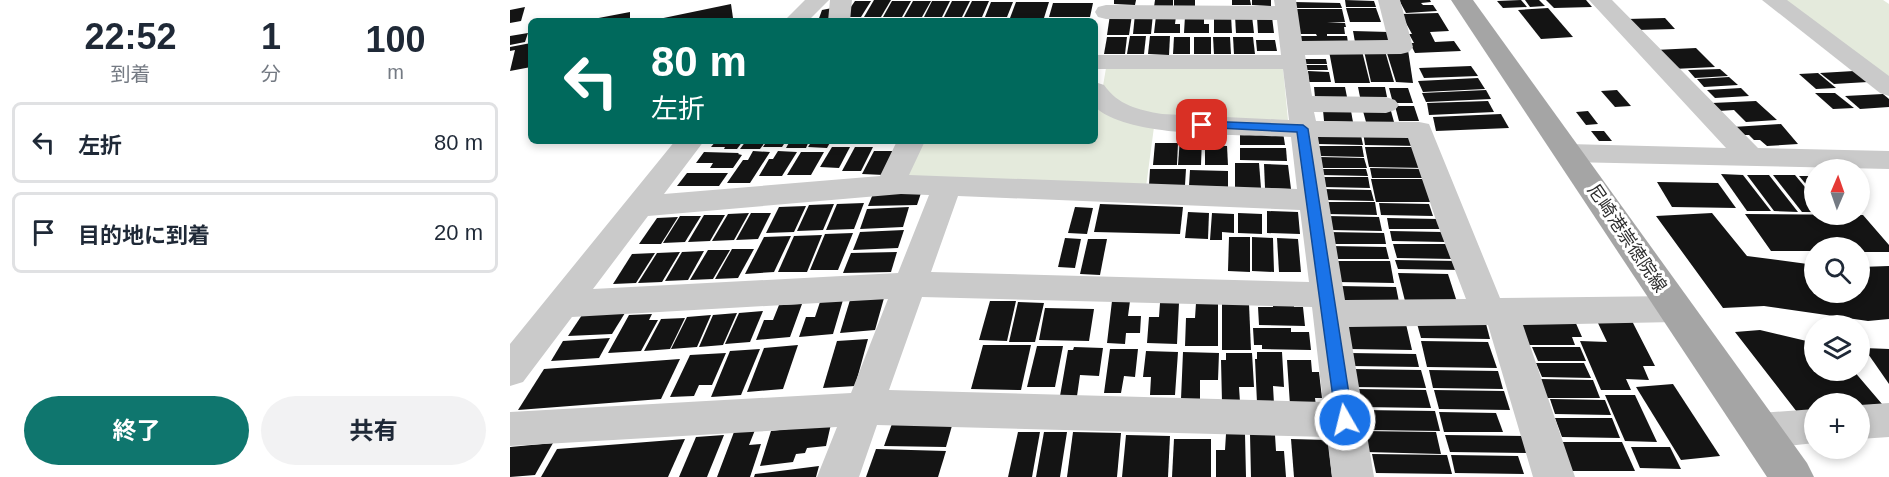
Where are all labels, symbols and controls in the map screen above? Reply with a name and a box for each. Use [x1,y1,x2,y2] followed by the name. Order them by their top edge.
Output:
[84,16,177,57] text: 22:52
[261,16,281,57] text: 1
[365,19,426,60] text: 100
[651,38,747,85] text: 80 m
[552,42,630,120] icon: left
[387,61,404,83] text: m
[110,63,150,85] text: 到着
[261,63,281,85] text: 分
[651,94,705,124] text: 左折
[1176,99,1227,150] pin
[1185,108,1218,141] icon: arrive
[27,126,60,159] icon: left
[434,130,483,155] text: 80 m
[78,133,122,158] text: 左折
[1804,159,1870,225] north arrow
[1804,159,1870,459] map controls
[1583,180,1671,296] street label: 尼崎港崇徳院線
[27,216,60,249] icon: arrive
[434,220,483,245] text: 20 m
[78,223,210,248] text: 目的地に到着
[1804,237,1870,303] button: search
[1804,315,1870,381] button: layers
[1313,388,1377,452] position arrow
[1804,393,1870,459] button: +
[24,396,249,465] button: 終了
[261,396,486,465] button: 共有

